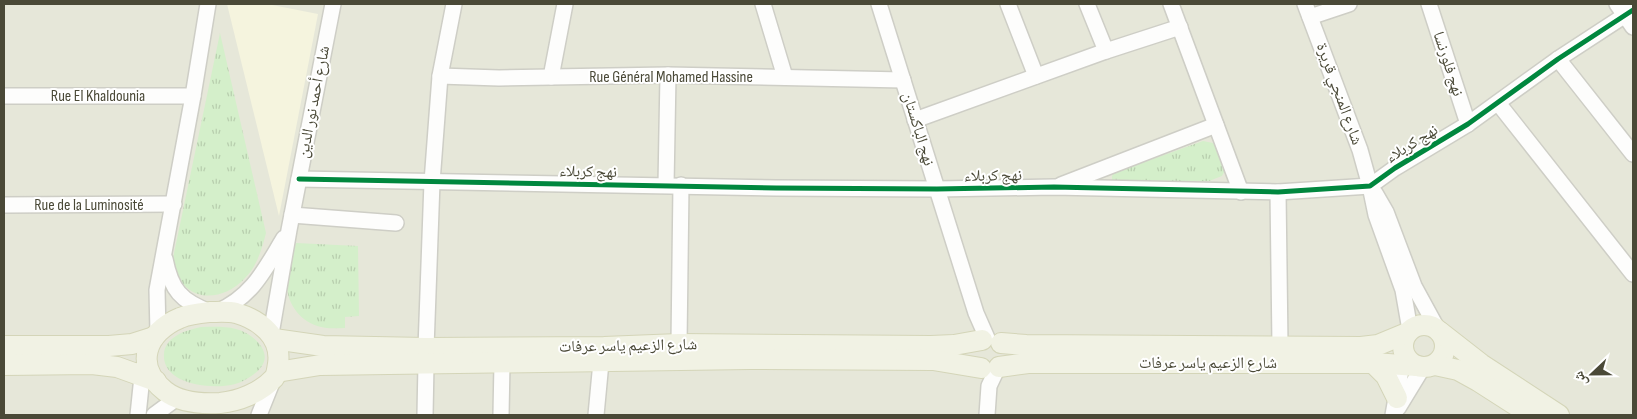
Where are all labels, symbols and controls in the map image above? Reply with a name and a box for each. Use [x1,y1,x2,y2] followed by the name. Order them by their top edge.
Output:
[1429,29,1467,99] street label: نهج فلورنسا
[1310,40,1366,148] street label: شارع المنجي قريرة
[293,44,334,160] street label: شارع أحمد نور الدين
[589,68,753,87] street label: Rue Général Mohamed Hassine
[51,87,145,106] street label: Rue El Khaldounia
[898,90,938,168] street label: نهج الباكستان
[1382,121,1442,167] street label: نهج كربلاء
[559,162,617,182] street label: نهج كربلاء
[964,166,1022,186] street label: نهج كربلاء
[34,196,144,215] street label: Rue de la Luminosité
[559,335,697,357] street label: شارع الزعيم ياسر عرفات
[1567,349,1617,399] north arrow
[1139,354,1277,373] street label: شارع الزعيم ياسر عرفات
[1570,368,1591,389] text: ش

